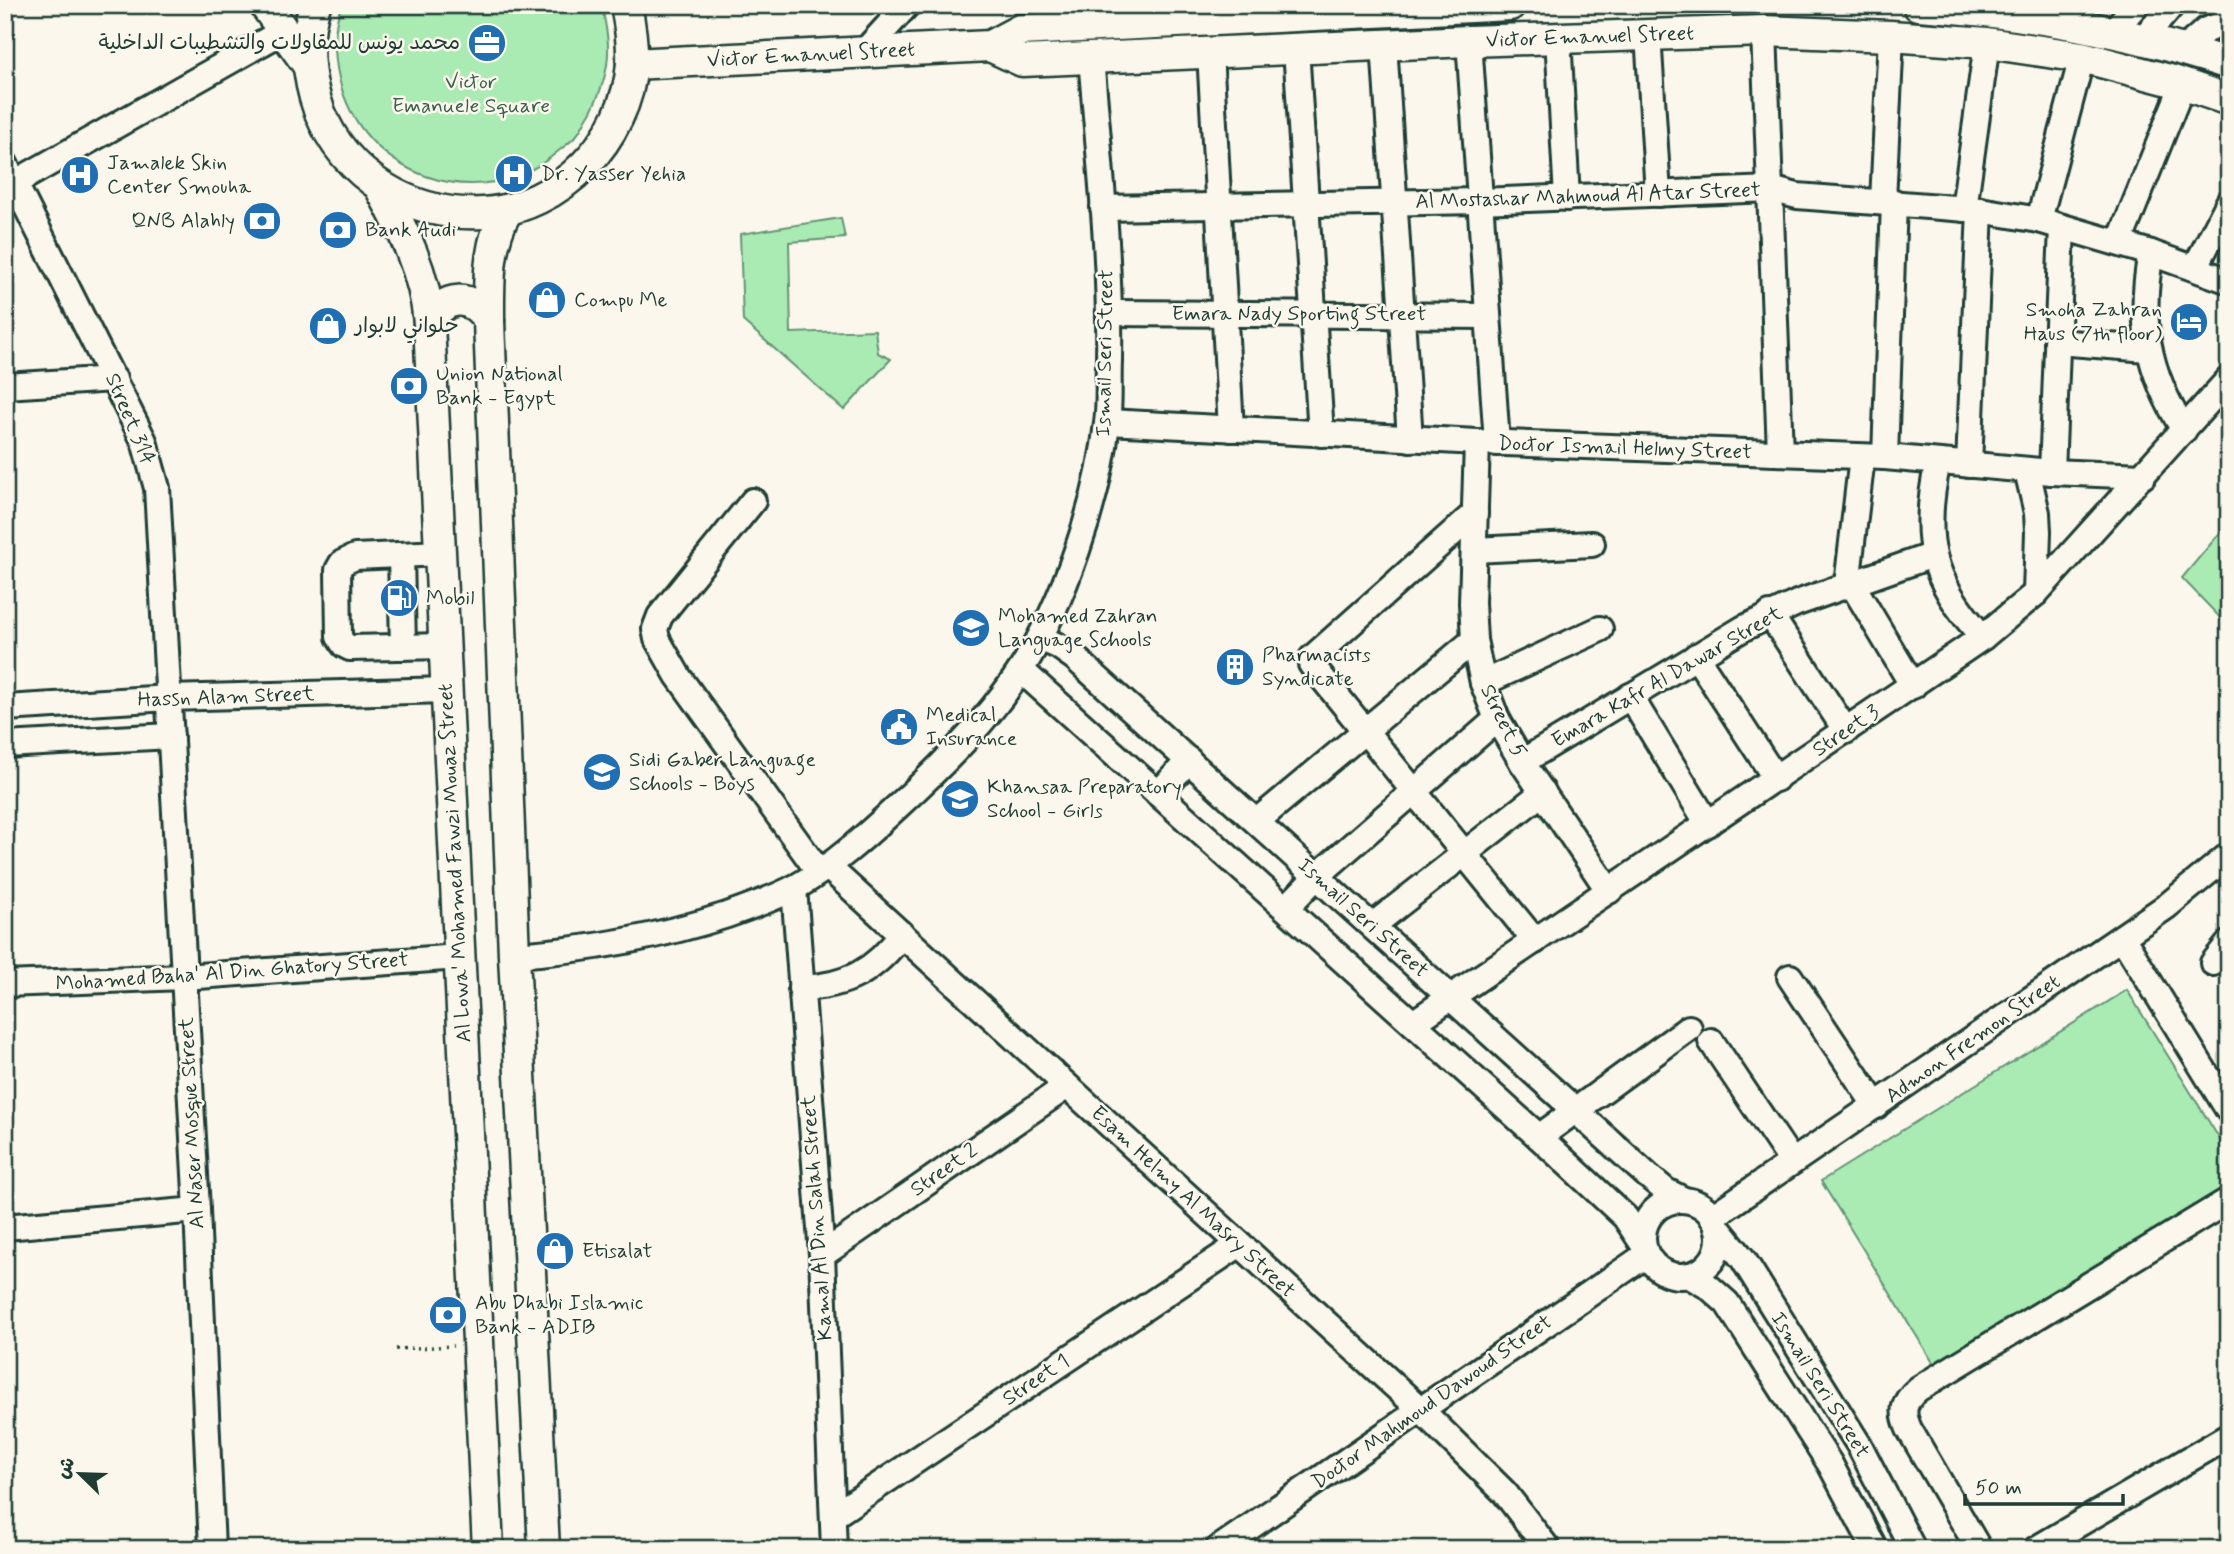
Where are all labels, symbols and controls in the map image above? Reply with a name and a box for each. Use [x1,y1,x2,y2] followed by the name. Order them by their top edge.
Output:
[1485,19,1695,55] street label: Victor Emanuel Street
[466,22,508,64] office icon: محمد يونس للمقاولات والتشطيبات الداخلية
[99,29,460,57] place label: محمد يونس للمقاولات والتشطيبات الداخلية
[706,36,916,74] street label: Victor Emanuel Street
[392,68,550,120] park label: Victor Emanuele Square
[107,149,251,201] place label: Jamalek Skin Center Smouha
[493,153,535,195] hospital icon: Dr. Yasser Yehia
[59,154,101,196] hospital icon: Jamalek Skin Center Smouha
[541,160,686,188] place label: Dr. Yasser Yehia
[1415,176,1761,216] street label: Al Mostashar Mahmoud Al Atar Street
[241,200,283,242] bank icon: QNB Alahly
[131,207,235,235] place label: QNB Alahly
[317,209,359,251] bank icon: Bank Audi
[365,216,456,244] place label: Bank Audi
[1090,269,1120,437] street label: Ismail Seri Street
[526,279,568,321] shop icon: Compu Me
[574,286,668,314] place label: Compu Me
[2024,296,2163,348] place label: Smoha Zahran Haus (7th floor)
[1172,300,1426,330] street label: Emara Nady Sporting Street
[2168,301,2210,343] hotel icon: Smoha Zahran Haus (7th floor)
[307,305,349,347] shop icon: حلواني لابوار
[353,312,458,344] place label: حلواني لابوار
[436,360,563,412] place label: Union National Bank - Egypt
[388,365,430,407] bank icon: Union National Bank - Egypt
[98,369,162,469] street label: Street 314
[1497,430,1753,466] street label: Doctor Ismail Helmy Street
[378,577,420,619] fuel station icon: Mobil
[426,584,474,612] place label: Mobil
[1546,599,1788,755] street label: Emara Kafr Al Dawar Street
[998,602,1158,655] place label: Mohamed Zahran Language Schools
[950,607,992,649] school or university icon: Mohamed Zahran Language Schools
[1262,641,1371,693] place label: Pharmacists Syndicate
[1214,646,1256,688] building icon: Pharmacists Syndicate
[137,680,316,714] street label: Hassn Alam Street
[1473,680,1533,762] street label: Street 5
[432,682,478,1043] street label: Al Lowa' Mohamed Fawzi Mouaz Street
[1807,698,1885,764] street label: Street 3
[926,701,1017,753] place label: Medical Insurance
[878,706,920,748] public building icon: Medical Insurance
[629,746,816,798] place label: Sidi Gaber Language Schools - Boys
[581,751,623,793] school or university icon: Sidi Gaber Language Schools - Boys
[987,773,1182,825] place label: Khansaa Preparatory School - Girls
[939,778,981,820] school or university icon: Khansaa Preparatory School - Girls
[1291,852,1435,984] street label: Ismail Seri Street
[55,946,409,998] street label: Mohamed Baha' Al Din Ghatory Street
[1880,968,2066,1110] street label: Admon Fremon Street
[172,1016,212,1230] street label: Al Naser Mosque Street
[794,1094,840,1342] street label: Kamal Al Din Salah Street
[1085,1100,1302,1305] street label: Esam Helmy Al Masry Street
[905,1137,983,1203] street label: Street 2
[534,1230,576,1272] shop icon: Etisalat
[582,1237,652,1265] place label: Etisalat
[475,1289,643,1341] place label: Abu Dhabi Islamic Bank - ADIB
[427,1294,469,1336] bank icon: Abu Dhabi Islamic Bank - ADIB
[1764,1307,1876,1463] street label: Ismail Seri Street
[1306,1308,1558,1496] street label: Doctor Mahmoud Dawoud Street
[997,1347,1075,1413] street label: Street 1
[46,1438,116,1508] north arrow
[50,1453,81,1482] text: ش
[1965,1463,2122,1507] scale bar
[1975,1474,2022,1502] text: 50 m

